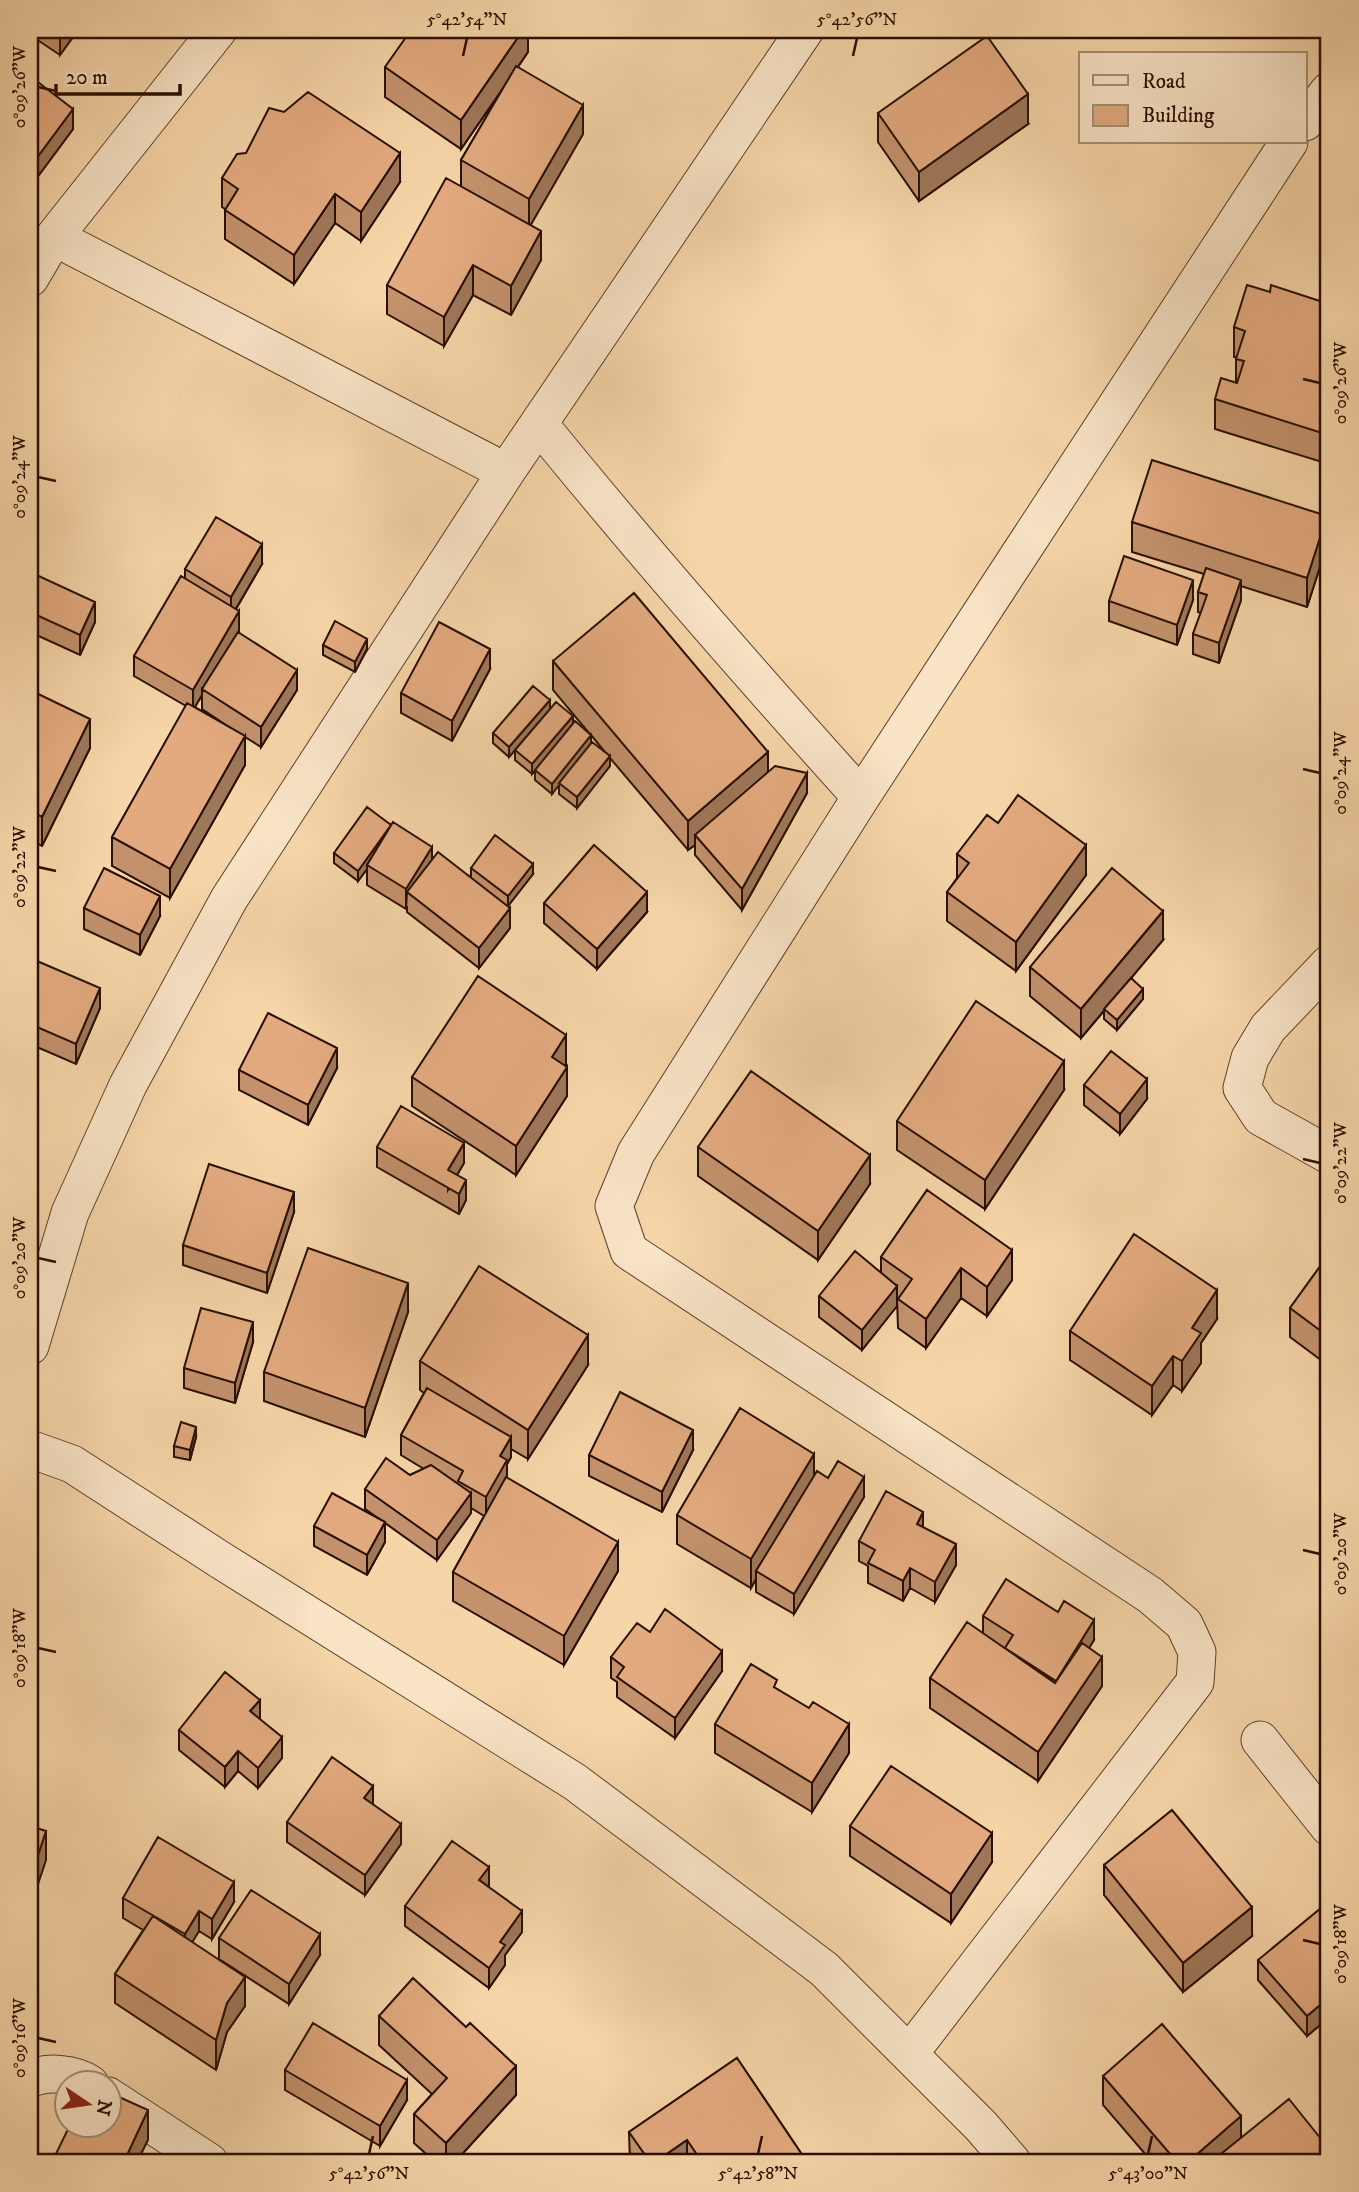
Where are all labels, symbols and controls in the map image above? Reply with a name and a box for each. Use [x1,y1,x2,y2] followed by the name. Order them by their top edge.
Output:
[427,9,508,31] text: 5°42'54"N
[817,9,897,31] text: 5°42'56"N
[9,45,31,128] text: 0°09'26"W
[56,52,180,96] scale bar
[1079,52,1306,144] legend
[66,65,108,91] text: 20 m
[1142,69,1186,95] text: Road
[1142,103,1215,129] text: Building
[1330,341,1352,424] text: 0°09'26"W
[9,435,31,519] text: 0°09'24"W
[1330,731,1352,815] text: 0°09'24"W
[9,826,31,908] text: 0°09'22"W
[1330,1122,1352,1204] text: 0°09'22"W
[9,1216,31,1299] text: 0°09'20"W
[1330,1512,1352,1595] text: 0°09'20"W
[9,1608,31,1688] text: 0°09'18"W
[1330,1904,1352,1984] text: 0°09'18"W
[9,1997,31,2078] text: 0°09'16"W
[52,2070,122,2140] north arrow
[90,2097,116,2118] text: N
[329,2163,409,2185] text: 5°42'56"N
[718,2163,798,2185] text: 5°42'58"N
[1108,2163,1188,2185] text: 5°43'00"N

